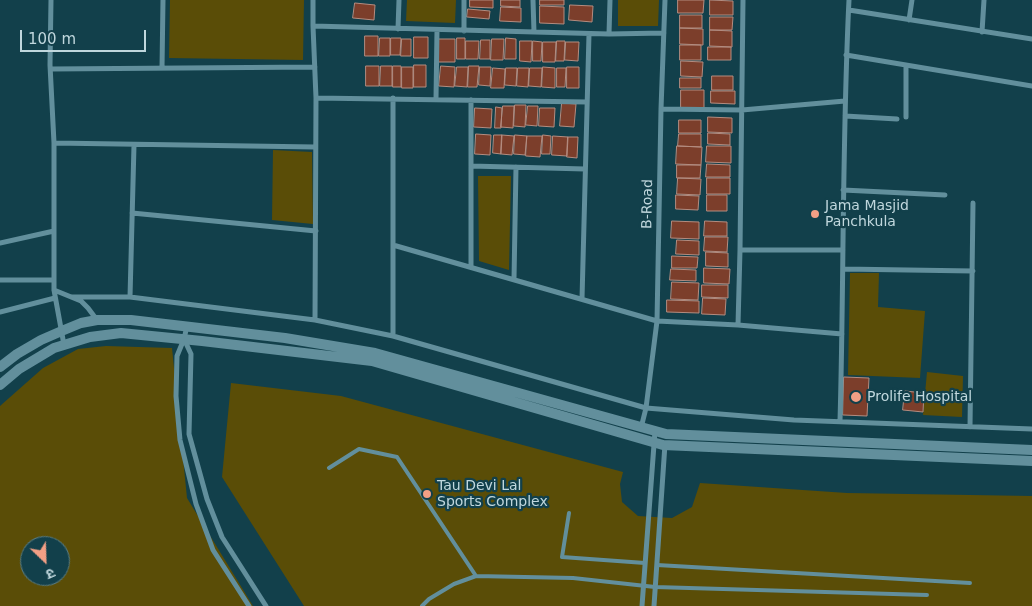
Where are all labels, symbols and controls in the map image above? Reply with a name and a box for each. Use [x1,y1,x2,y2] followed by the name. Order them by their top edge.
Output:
[22,20,149,52] scale bar
[28,30,76,48] text: 100 m
[639,179,657,229] street label: B-Road
[825,198,909,230] place label: Jama Masjid Panchkula
[809,208,821,220] marker: Jama Masjid Panchkula
[867,389,972,405] place label: Prolife Hospital
[849,390,863,404] marker: Prolife Hospital
[437,478,548,511] place label: Tau Devi Lal Sports Complex
[421,488,433,500] marker: Tau Devi Lal Sports Complex
[20,536,70,586] north arrow
[44,565,58,583] text: उ

